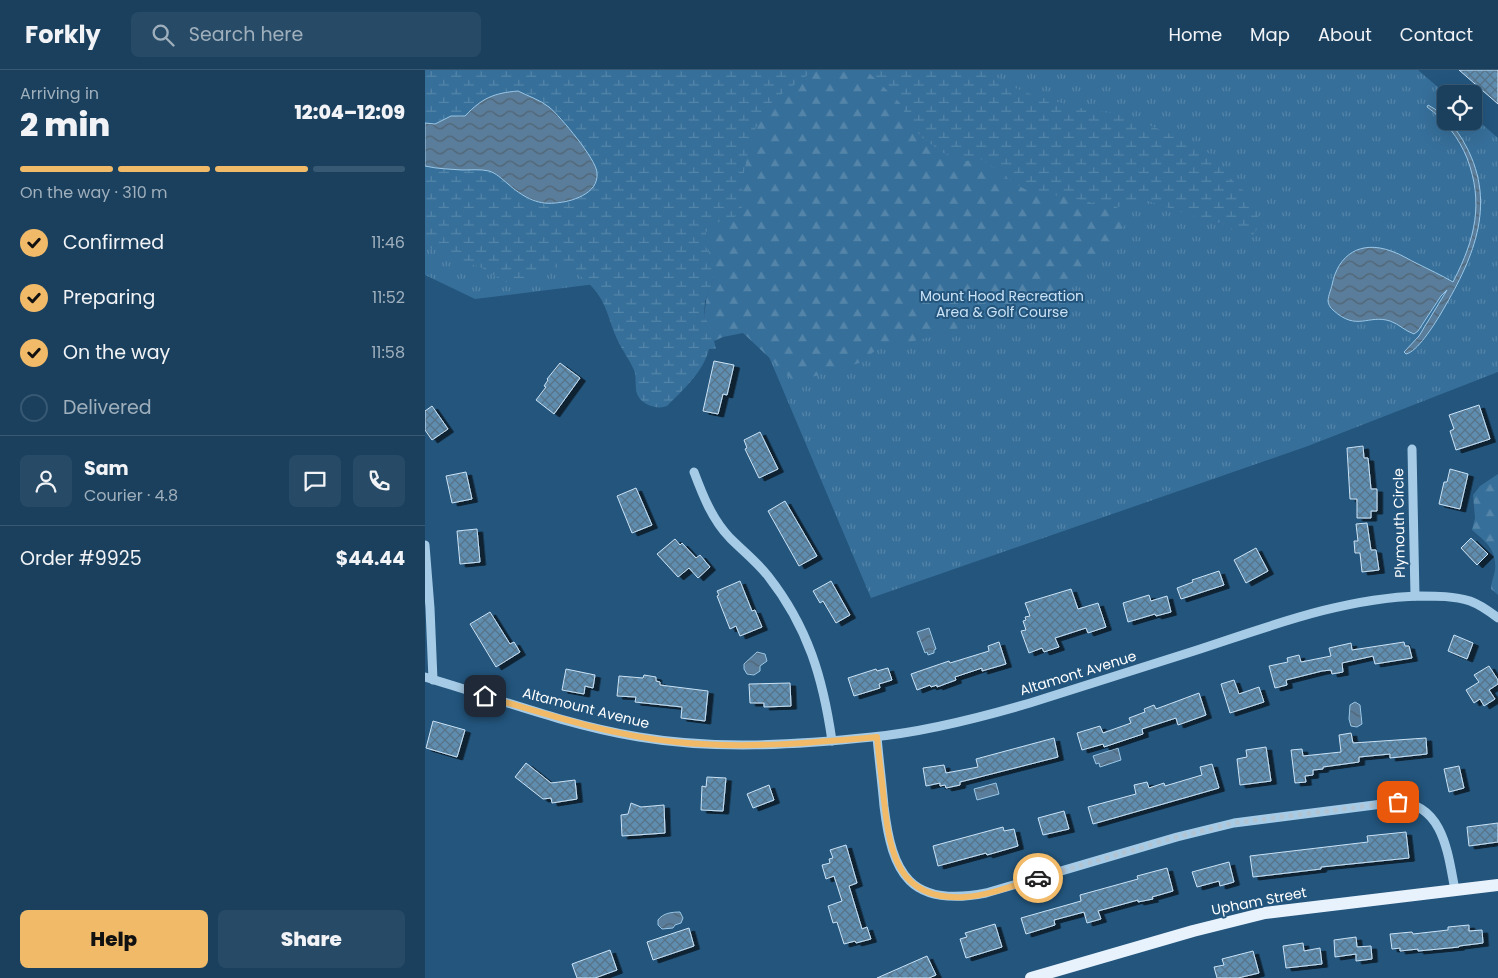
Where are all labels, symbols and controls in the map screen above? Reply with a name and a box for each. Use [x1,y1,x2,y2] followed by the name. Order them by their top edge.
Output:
[131,12,481,57] search box
[25,18,101,51] text: Forkly
[149,21,177,49] icon: search
[189,21,303,48] text: Search here
[1168,22,1222,47] text: Home
[1250,22,1290,47] text: Map
[1318,22,1372,47] text: About
[1400,22,1473,47] text: Contact
[20,82,99,105] text: Arriving in
[1437,85,1482,130] map controls
[1437,85,1482,130] button: locate
[294,99,405,126] text: 12:04–12:09
[20,102,110,147] text: 2 min
[20,181,168,204] text: On the way · 310 m
[20,229,48,257] icon: check
[63,229,164,256] text: Confirmed
[371,231,405,254] text: 11:46
[20,284,48,312] icon: check
[63,284,155,311] text: Preparing
[372,286,405,309] text: 11:52
[920,286,1084,322] park label: Mount Hood Recreation Area & Golf Course
[20,339,48,367] icon: check
[63,339,170,366] text: On the way
[371,341,405,364] text: 11:58
[63,394,152,421] text: Delivered
[20,455,72,507] button: person
[84,455,129,482] text: Sam
[289,455,341,507] button: chat
[353,455,405,507] button: phone
[1388,468,1410,578] street label: Plymouth Circle
[84,484,178,507] text: Courier · 4.8
[20,545,142,572] text: Order #9925
[336,545,405,572] text: $44.44
[1017,646,1139,700] street label: Altamont Avenue
[464,675,506,717] pin
[471,682,499,710] icon: home
[520,683,652,734] street label: Altamount Avenue
[1377,781,1419,823] pin
[1384,788,1412,816] icon: bag
[1013,853,1063,903] courier
[1024,864,1052,892] icon: car
[1210,882,1308,920] street label: Upham Street
[20,910,208,968] button: Help
[218,910,405,968] button: Share

